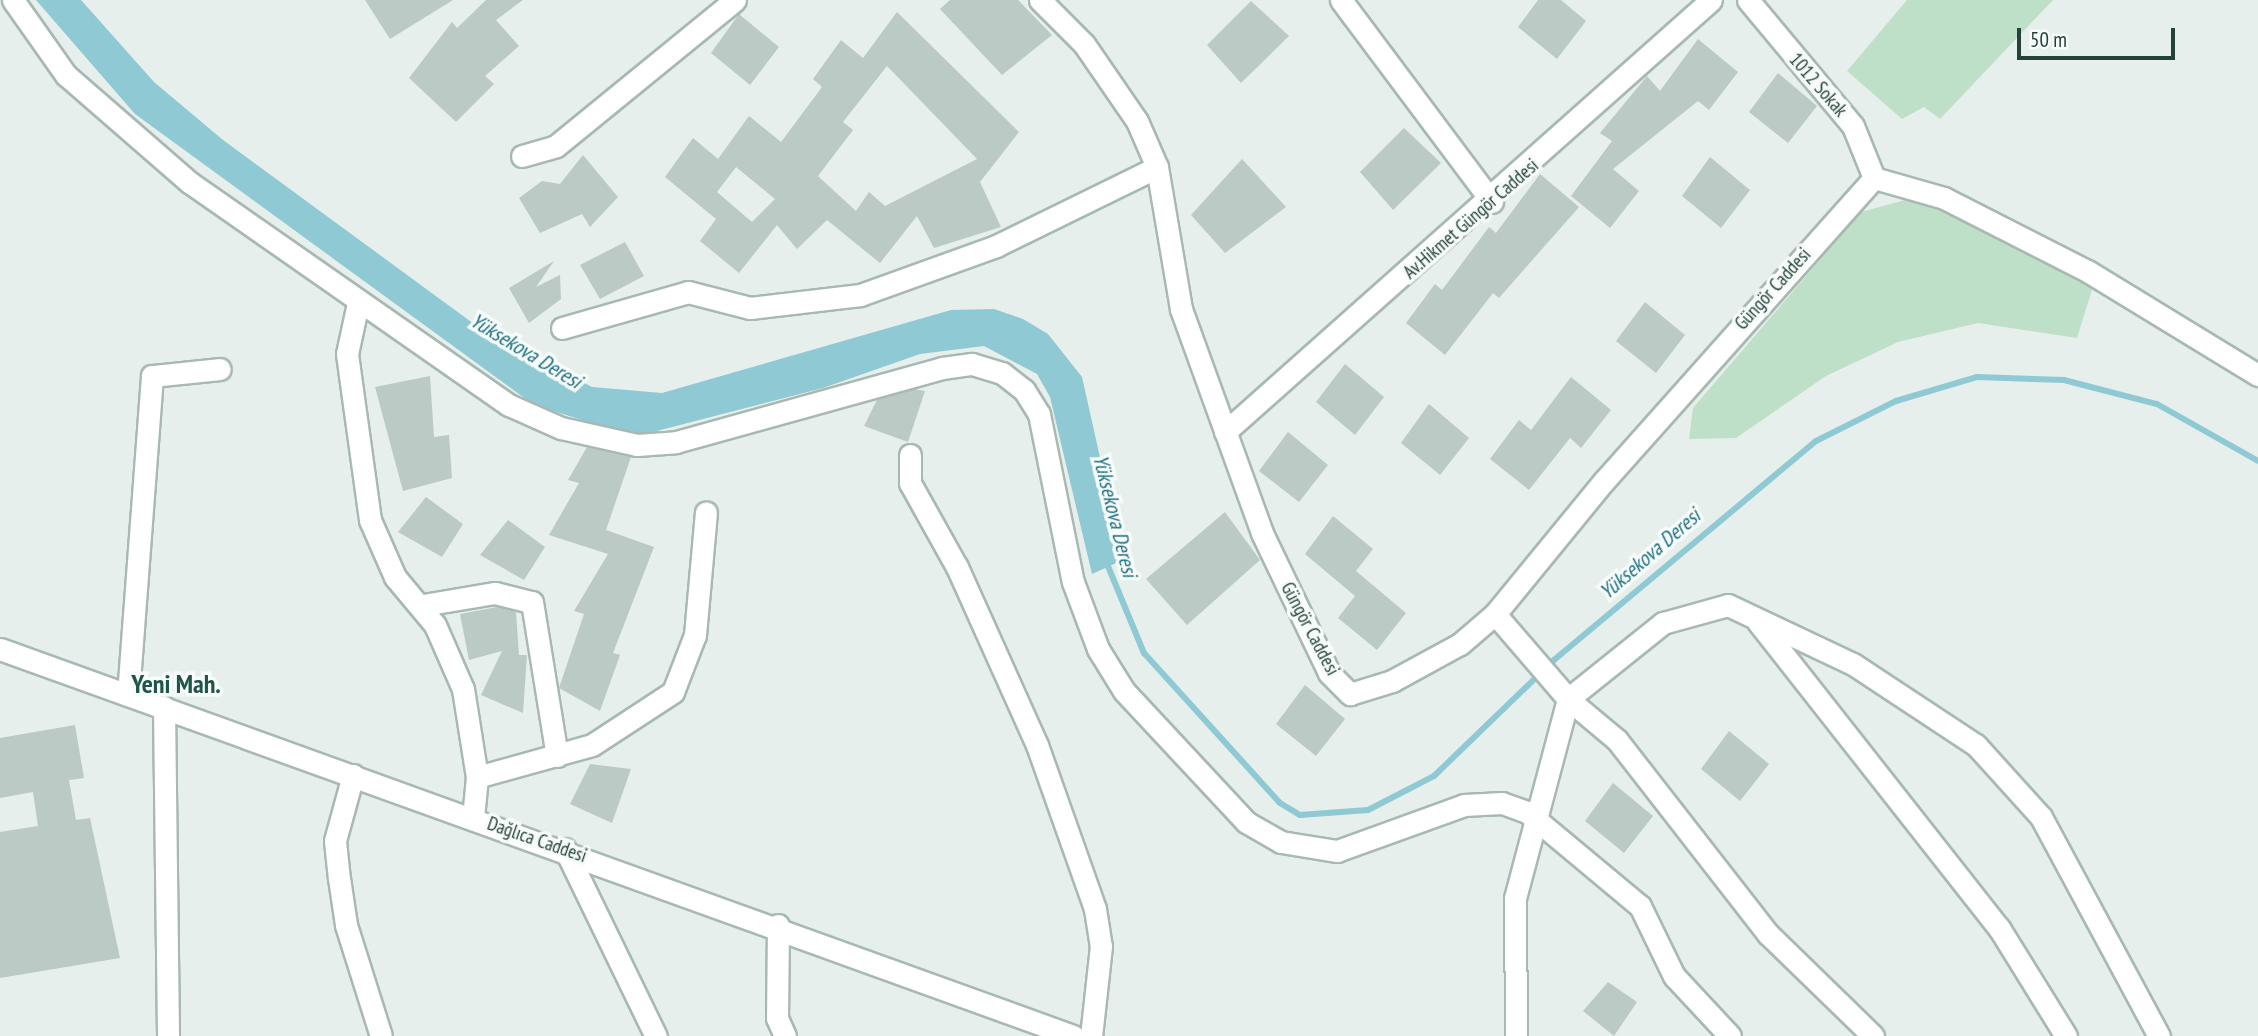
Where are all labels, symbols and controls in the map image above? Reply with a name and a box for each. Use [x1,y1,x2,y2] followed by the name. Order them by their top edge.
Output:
[2020,14,2178,58] scale bar
[2030,26,2067,53] text: 50 m
[1784,48,1852,122] street label: 1012 Sokak
[1399,154,1543,284] street label: Av.Hikmet Güngör Caddesi
[1730,243,1816,335] street label: Güngör Caddesi
[466,308,586,394] water label: Yüksekova Deresi
[1088,452,1142,580] water label: Yüksekova Deresi
[1595,503,1705,605] water label: Yüksekova Deresi
[1276,578,1344,680] street label: Güngör Caddesi
[131,668,221,700] district label: Yeni Mah.
[484,812,590,868] street label: Dağlıca Caddesi

